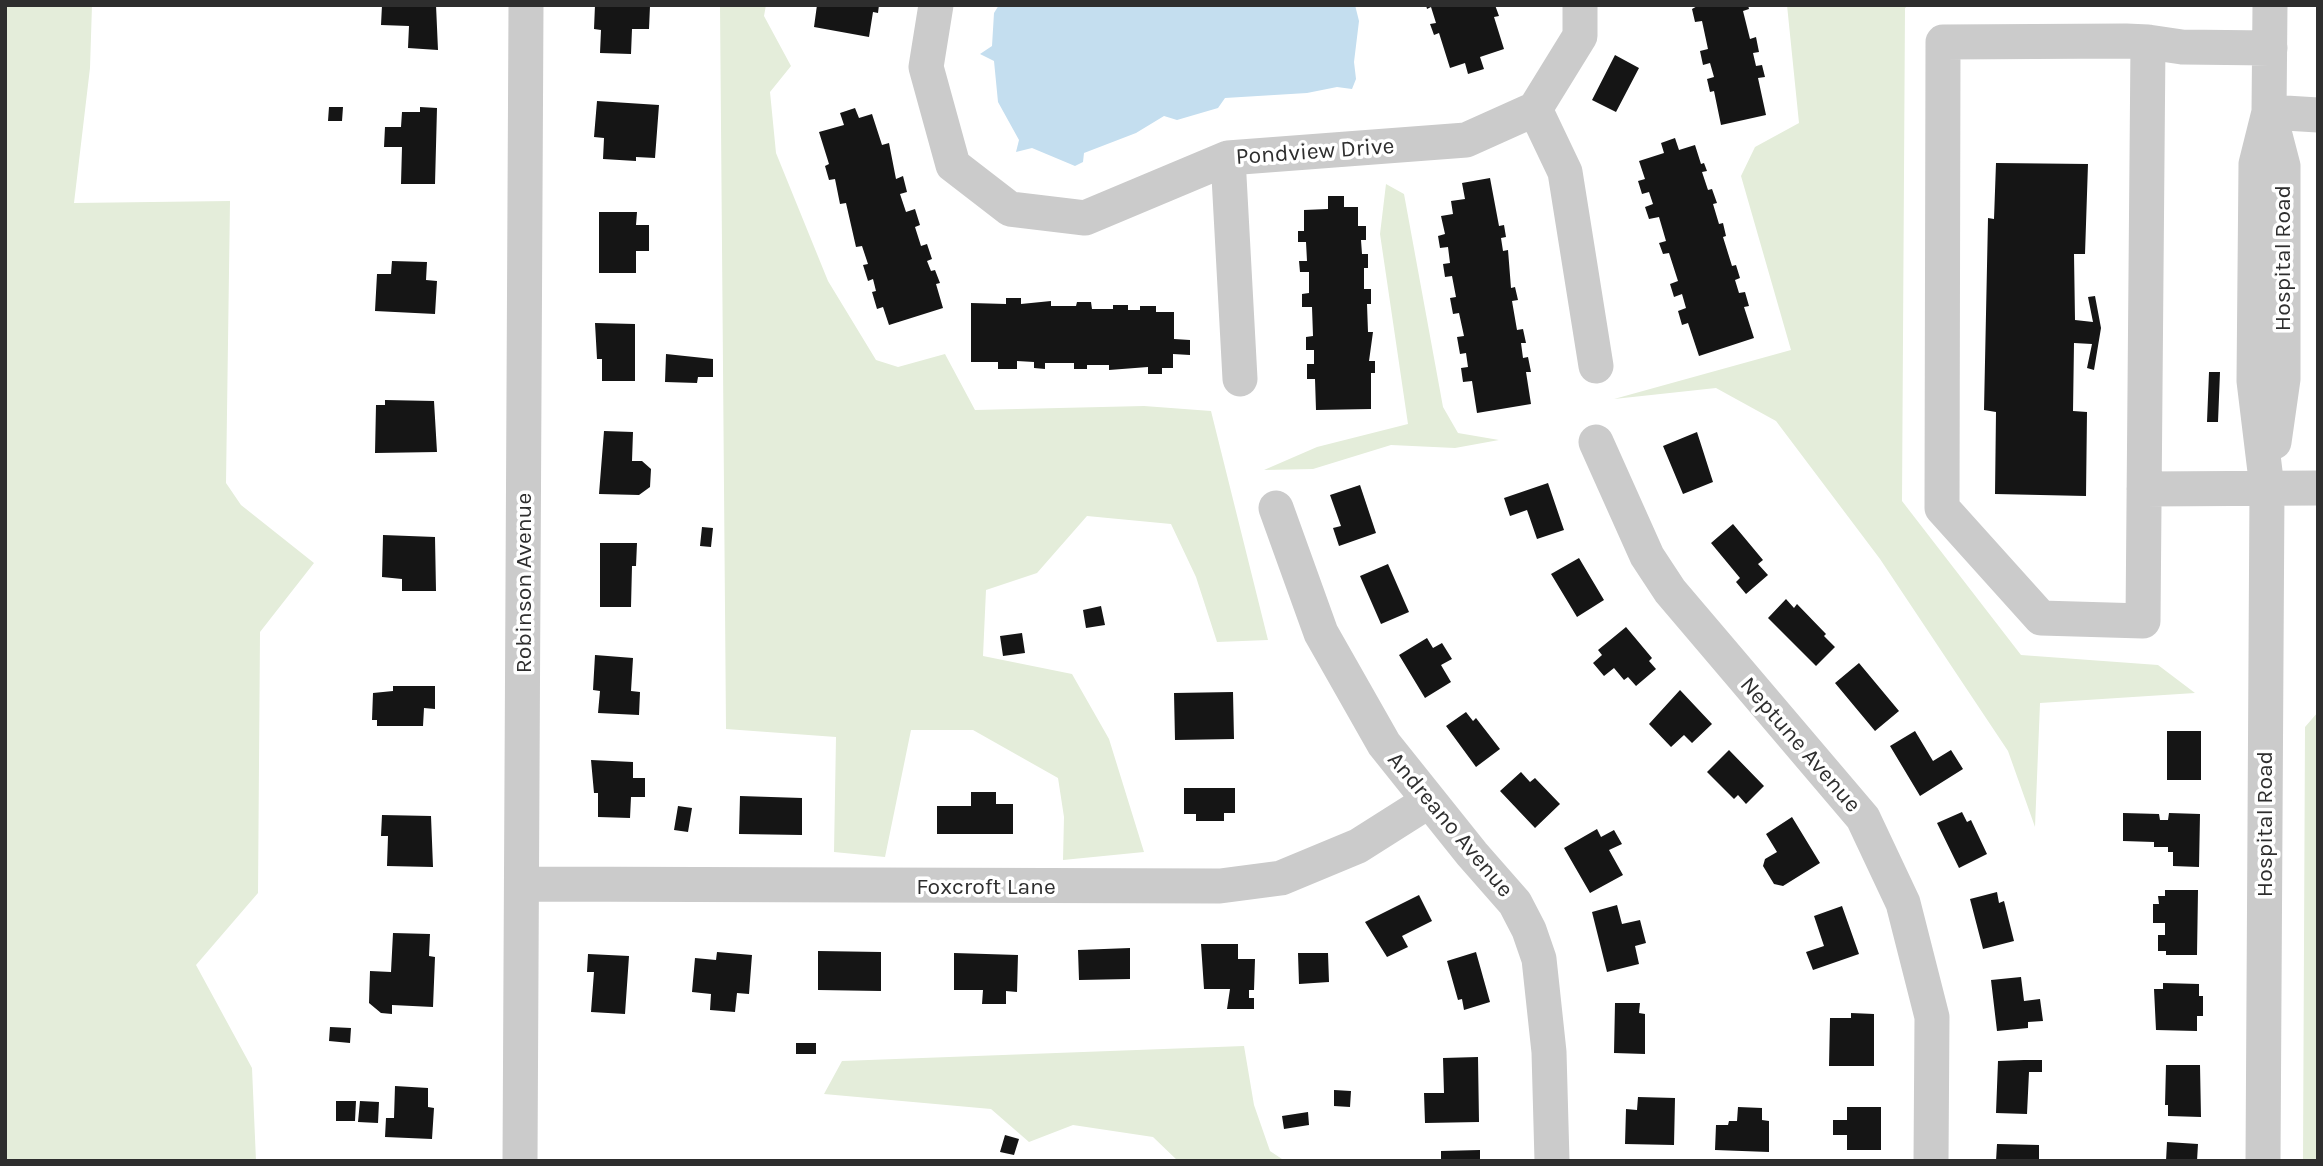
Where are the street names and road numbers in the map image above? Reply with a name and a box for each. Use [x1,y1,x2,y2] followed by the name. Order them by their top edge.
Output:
[1235,133,1395,171] street label: Pondview Drive
[2269,185,2297,331] street label: Hospital Road
[510,493,538,673] street label: Robinson Avenue
[1734,672,1866,818] street label: Neptune Avenue
[1381,747,1519,903] street label: Andreano Avenue
[2251,751,2279,897] street label: Hospital Road
[916,873,1056,901] street label: Foxcroft Lane

